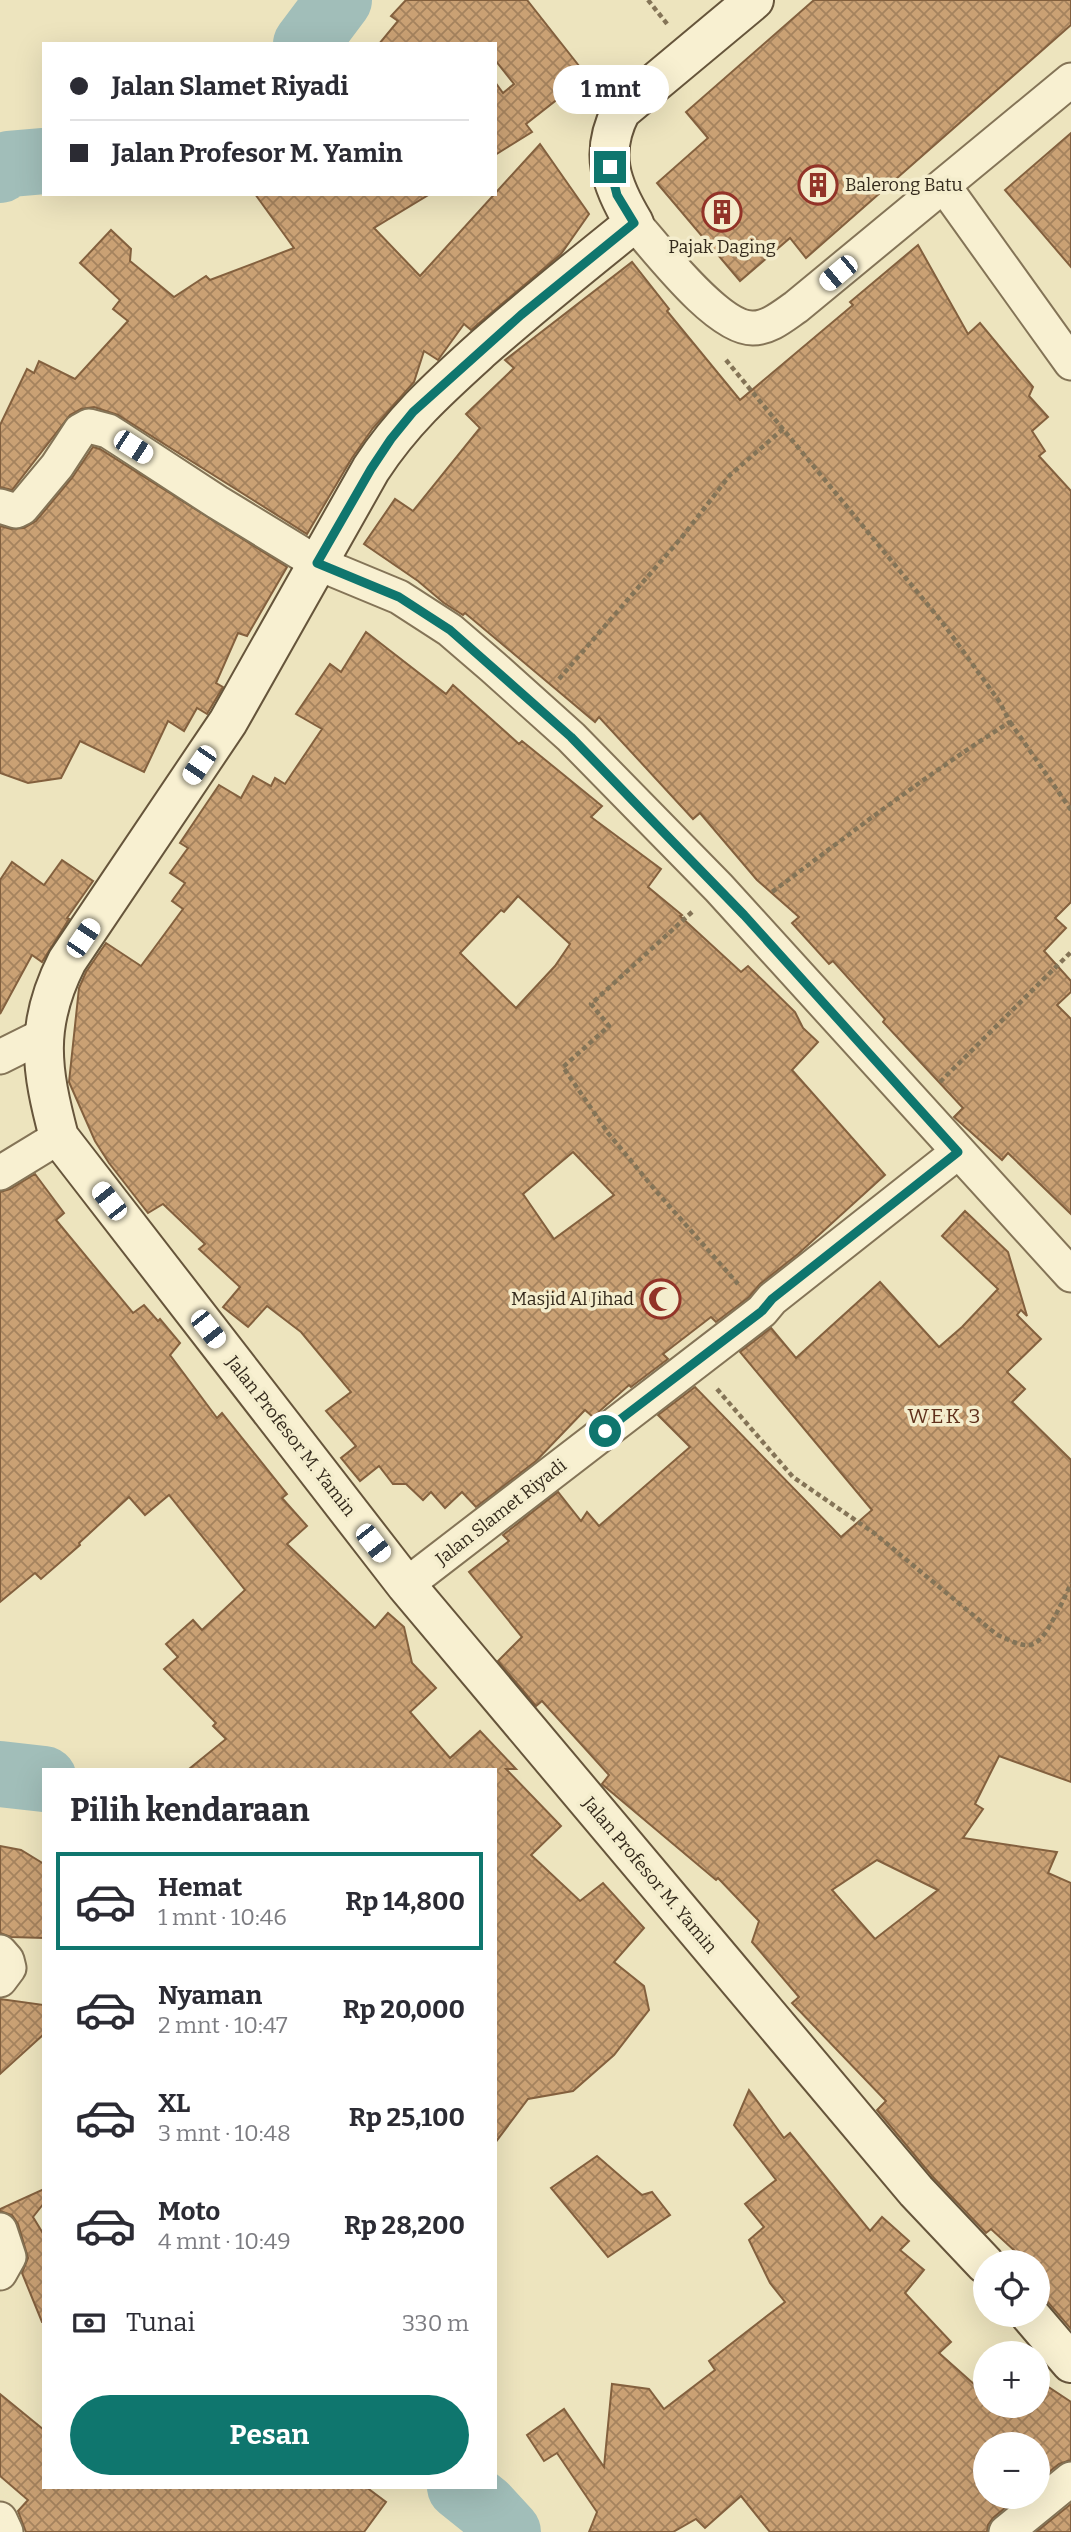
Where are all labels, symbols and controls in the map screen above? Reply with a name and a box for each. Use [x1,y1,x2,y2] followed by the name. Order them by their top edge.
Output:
[552,66,668,114] callout: 1 mnt
[112,71,349,102] text: Jalan Slamet Riyadi
[581,75,641,103] text: 1 mnt
[112,138,403,169] text: Jalan Profesor M. Yamin
[594,151,626,183] route end
[797,164,839,206] building icon: Balerong Batu
[845,174,963,196] place label: Balerong Batu
[701,191,743,233] building icon: Pajak Daging
[668,236,776,258] place label: Pajak Daging
[816,251,861,295] car
[110,427,157,467] car
[179,742,220,788] car
[63,915,104,961] car
[88,1178,131,1224] car
[640,1278,682,1320] mosque icon: Masjid Al Jihad
[511,1288,634,1310] place label: Masjid Al Jihad
[187,1306,230,1352] car
[221,1351,361,1521] street label: Jalan Profesor M. Yamin
[907,1403,983,1429] district label: WEK 3
[589,1415,621,1447] route start
[431,1454,571,1570] street label: Jalan Slamet Riyadi
[352,1520,395,1566] car
[70,1791,310,1829] text: Pilih kendaraan
[578,1792,722,1958] street label: Jalan Profesor M. Yamin
[74,1870,137,1933] icon: car
[158,1872,242,1903] text: Hemat
[345,1886,465,1917] text: Rp 14,800
[158,1903,287,1931] text: 1 mnt · 10:46
[74,1978,137,2041] icon: car
[158,1980,262,2011] text: Nyaman
[343,1994,465,2025] text: Rp 20,000
[158,2011,288,2039] text: 2 mnt · 10:47
[74,2086,137,2149] icon: car
[158,2088,190,2119] text: XL
[349,2102,465,2133] text: Rp 25,100
[158,2119,291,2147] text: 3 mnt · 10:48
[74,2194,137,2257] icon: car
[158,2196,220,2227] text: Moto
[344,2210,465,2241] text: Rp 28,200
[158,2227,291,2255] text: 4 mnt · 10:49
[973,2250,1050,2509] map controls
[973,2250,1050,2327] button: locate
[70,2304,108,2342] icon: cash
[126,2307,195,2338] text: Tunai
[402,2309,469,2337] text: 330 m
[973,2341,1050,2418] button: +
[70,2395,469,2475] button: Pesan
[973,2432,1050,2509] button: −

